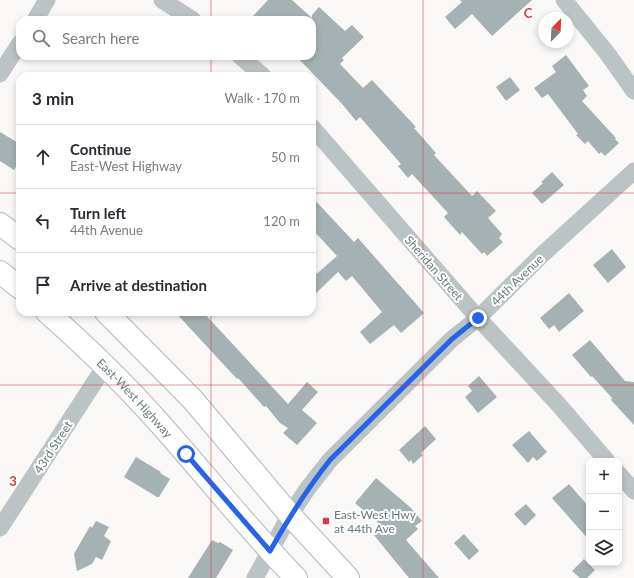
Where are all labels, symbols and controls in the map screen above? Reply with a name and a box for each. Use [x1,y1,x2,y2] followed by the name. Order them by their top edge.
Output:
[524,5,533,21] text: C
[538,12,574,48] north arrow
[16,16,316,60] search box
[30,27,52,49] icon: search
[62,29,139,47] text: Search here
[32,88,74,109] text: 3 min
[224,90,300,106] text: Walk · 170 m
[70,140,131,158] text: Continue
[32,146,54,168] icon: ahead
[271,149,300,165] text: 50 m
[70,158,182,174] text: East-West Highway
[70,204,126,222] text: Turn left
[32,210,54,232] icon: left
[263,213,300,229] text: 120 m
[70,222,143,238] text: 44th Avenue
[402,233,467,304] street label: Sheridan Street
[488,251,546,309] street label: 44th Avenue
[32,274,54,296] icon: arrive
[70,276,207,294] text: Arrive at destination
[469,309,487,327] route end
[94,355,177,441] street label: East-West Highway
[31,417,76,476] street label: 43rd Street
[177,445,195,463] route start
[586,458,622,566] map controls
[586,458,622,494] button: +
[9,473,17,489] text: 3
[586,494,622,530] button: −
[334,507,417,536] place label: East-West Hwy at 44th Ave
[321,516,331,526] marker: East-West Hwy at 44th Ave
[586,530,622,566] button: layers

